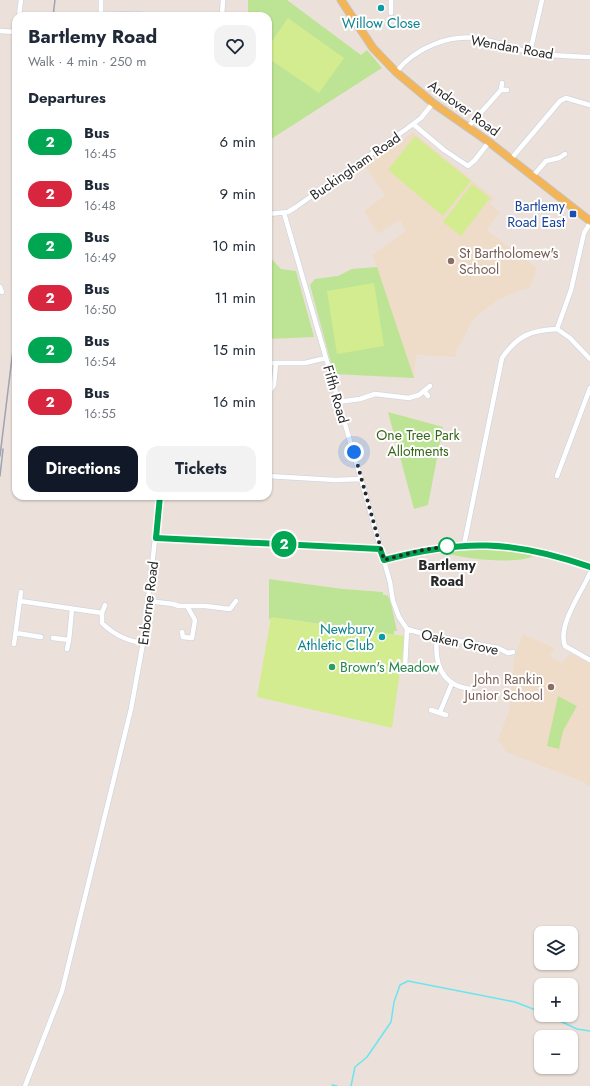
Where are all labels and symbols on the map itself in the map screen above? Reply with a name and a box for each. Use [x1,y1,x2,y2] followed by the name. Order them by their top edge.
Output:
[376,3,386,13] marker: Willow Close
[342,13,420,33] place label: Willow Close
[469,30,555,64] street label: Wendan Road
[424,75,504,141] street label: Andover Road
[306,127,404,205] street label: Buckingham Road
[507,196,566,232] place label: Bartlemy Road East
[568,209,578,219] marker: Bartlemy Road East
[459,243,559,279] place label: St Bartholomew's School
[446,256,456,266] marker: St Bartholomew's School
[318,363,354,425] street label: Fifth Road
[376,425,461,461] park label: One Tree Park Allotments
[344,442,364,462] your location
[271,531,297,557] line badge: 2
[438,537,456,555] marker: Bartlemy Road
[418,555,476,591] place label: Bartlemy Road
[133,560,163,646] street label: Enborne Road
[298,619,375,655] place label: Newbury Athletic Club
[420,624,500,660] street label: Oaken Grove
[377,632,387,642] marker: Newbury Athletic Club
[340,657,439,677] place label: Brown's Meadow
[327,662,337,672] marker: Brown's Meadow
[462,669,543,705] place label: John Rankin Junior School
[546,682,556,692] marker: John Rankin Junior School

